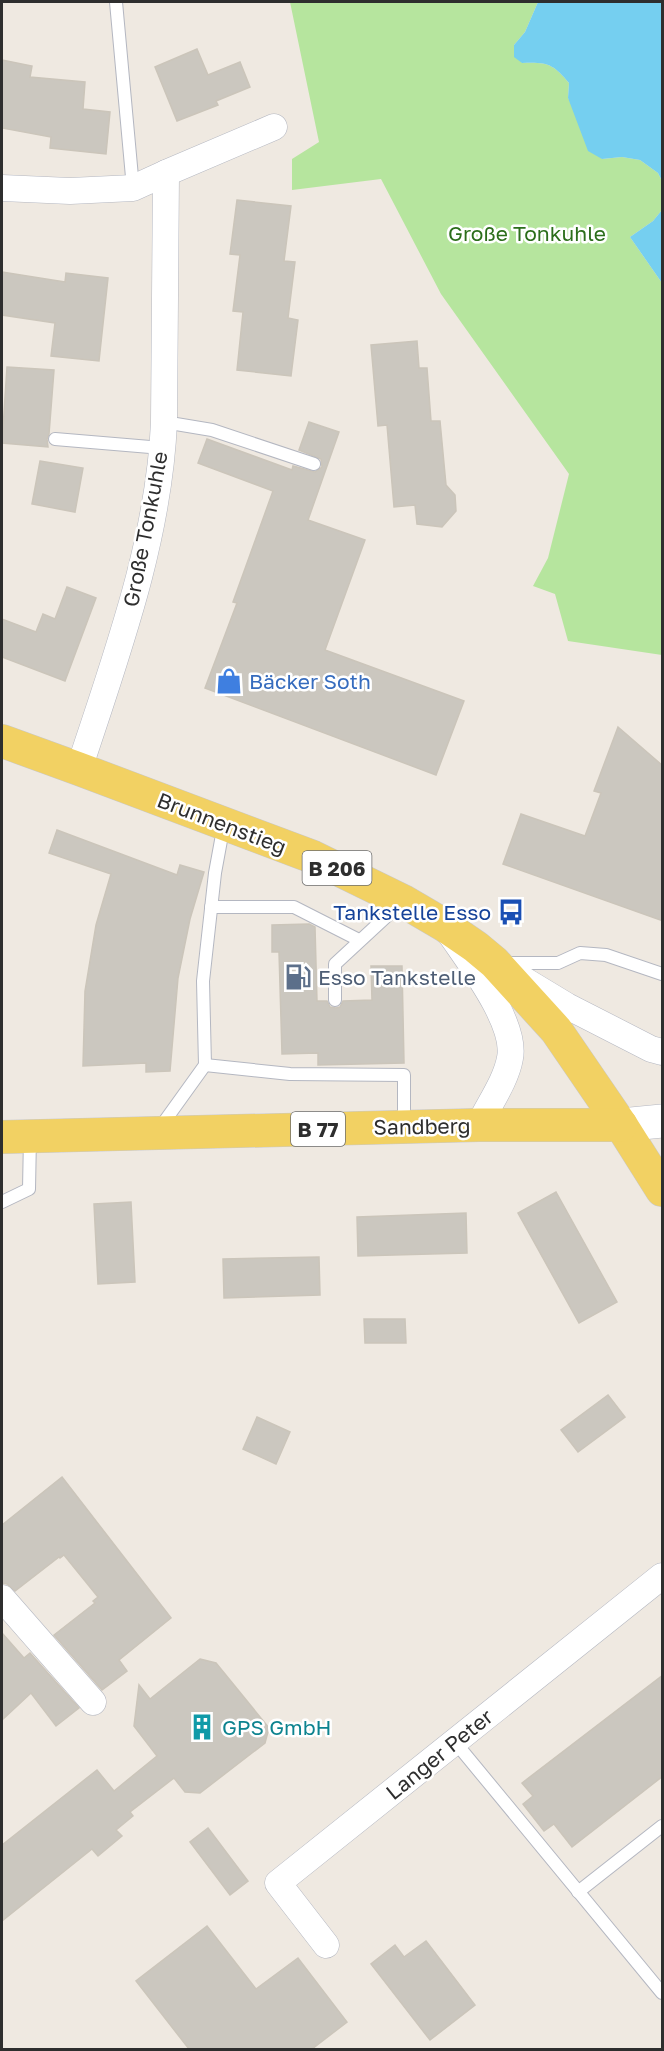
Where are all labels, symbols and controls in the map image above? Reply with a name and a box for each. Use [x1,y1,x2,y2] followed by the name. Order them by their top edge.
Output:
[448,220,606,246] park label: Große Tonkuhle
[117,449,173,609] street label: Große Tonkuhle
[214,666,244,696] shop icon: Bäcker Soth
[249,668,371,694] place label: Bäcker Soth
[154,786,290,860] street label: Brunnenstieg
[302,851,372,885] road number: B 206
[496,897,526,927] bus stop icon: Tankstelle Esso
[333,899,491,925] place label: Tankstelle Esso
[283,962,313,992] fuel station icon: Esso Tankstelle
[318,964,476,990] place label: Esso Tankstelle
[291,1112,345,1146] road number: B 77
[373,1112,471,1140] street label: Sandberg
[380,1703,498,1805] street label: Langer Peter
[187,1712,217,1742] building icon: GPS GmbH
[222,1714,332,1740] place label: GPS GmbH

